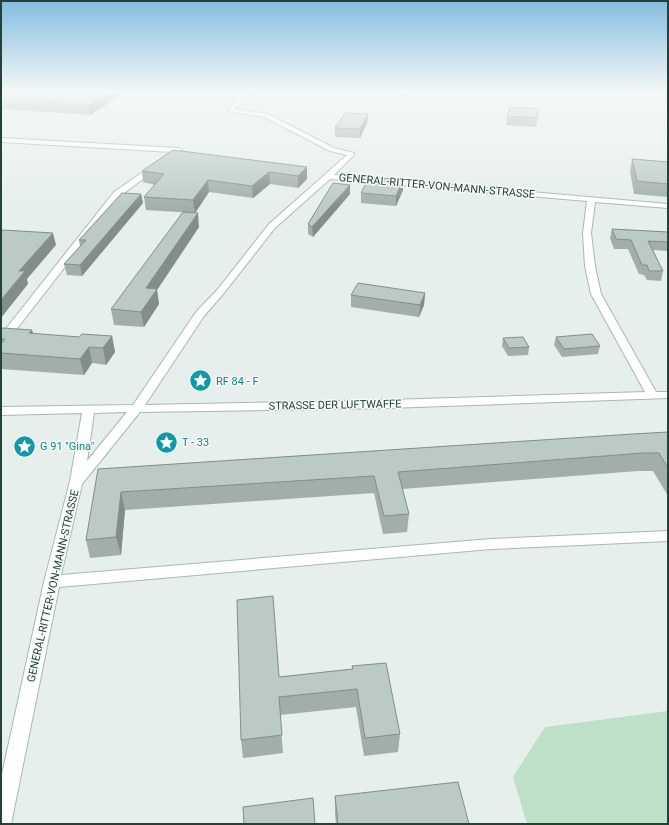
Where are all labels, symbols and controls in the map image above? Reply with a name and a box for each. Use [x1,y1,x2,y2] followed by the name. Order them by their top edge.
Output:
[338,171,536,201] street label: GENERAL-RITTER-VON-MANN-STRASSE
[187,368,213,394] place icon: RF 84 - F
[216,375,259,388] place label: RF 84 - F
[268,397,402,413] street label: STRASSE DER LUFTWAFFE
[153,429,179,455] place icon: T - 33
[11,433,37,459] place icon: G 91 "Gina"
[182,436,209,449] place label: T - 33
[40,440,94,453] place label: G 91 "Gina"
[25,489,81,683] street label: GENERAL-RITTER-VON-MANN-STRASSE

